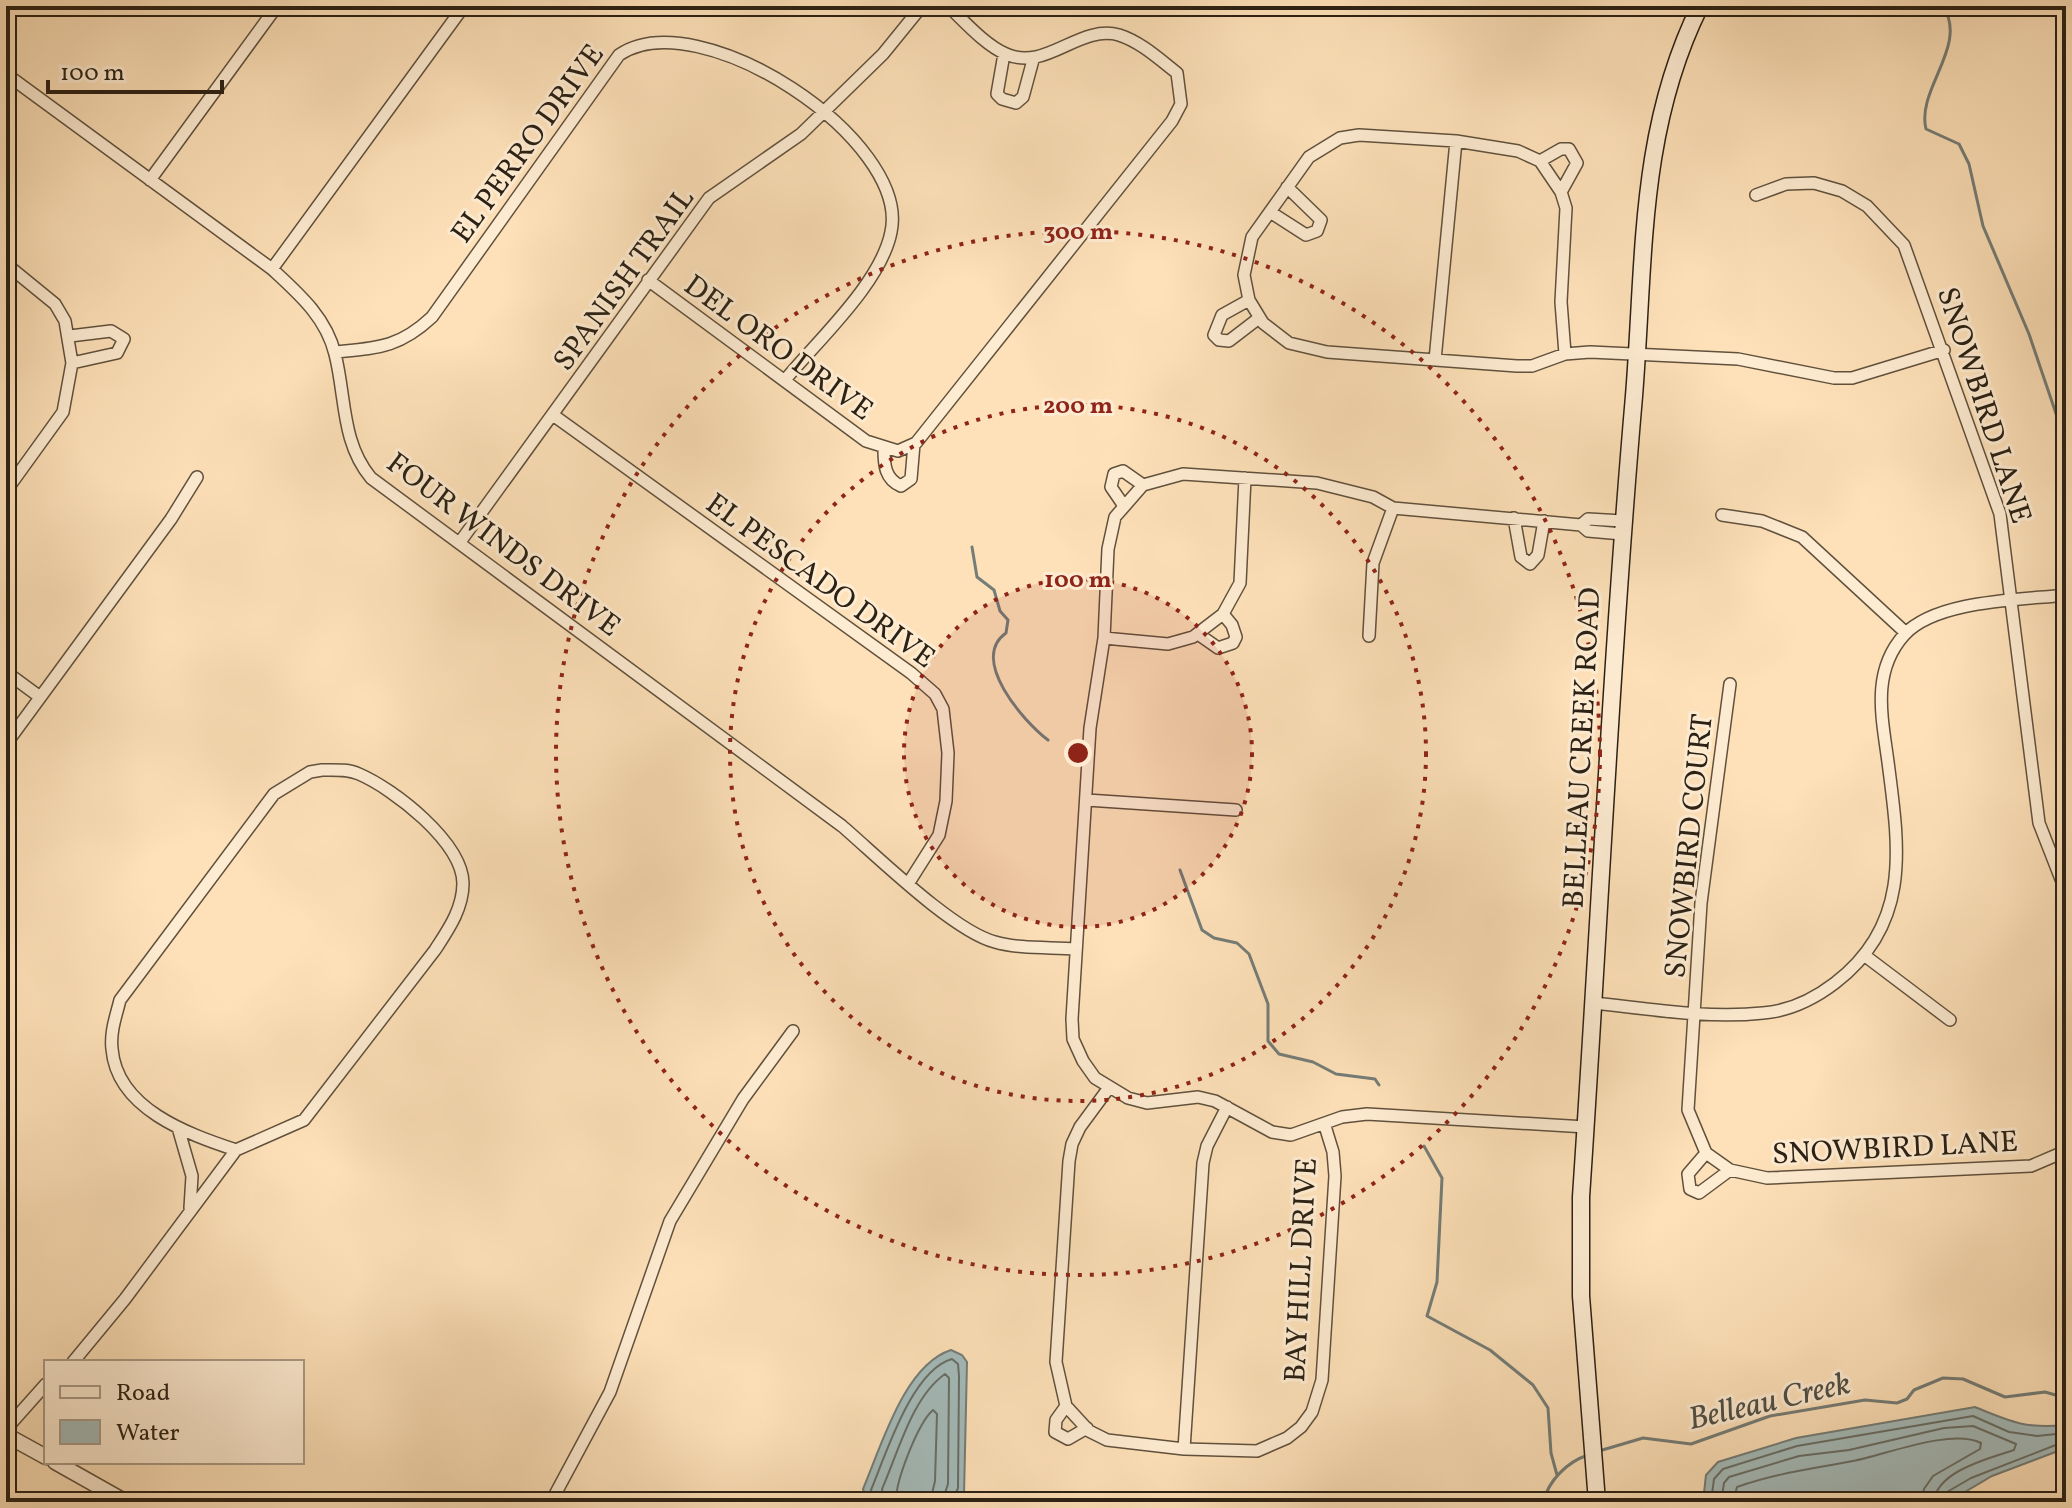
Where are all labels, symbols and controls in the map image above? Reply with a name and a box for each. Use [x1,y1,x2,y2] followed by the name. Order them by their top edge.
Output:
[442,36,615,252] street label: EL PERRO DRIVE
[48,44,222,94] scale bar
[60,57,125,91] text: 100 m
[544,180,705,380] street label: SPANISH TRAIL
[1043,216,1113,250] text: 300 m
[675,266,881,432] street label: DEL ORO DRIVE
[1925,282,2041,529] street label: SNOWBIRD LANE
[1043,390,1113,424] text: 200 m
[377,443,629,648] street label: FOUR WINDS DRIVE
[696,484,943,679] street label: EL PESCADO DRIVE
[1044,564,1112,598] text: 100 m
[1554,586,1612,910] street label: BELLEAU CREEK ROAD
[1655,712,1725,980] street label: SNOWBIRD COURT
[1064,739,1092,767] centre of rings
[1771,1122,2019,1176] street label: SNOWBIRD LANE
[1275,1157,1329,1384] street label: BAY HILL DRIVE
[44,1360,304,1464] legend
[1684,1363,1855,1443] water label: Belleau Creek
[116,1377,170,1411] text: Road
[116,1417,180,1451] text: Water

